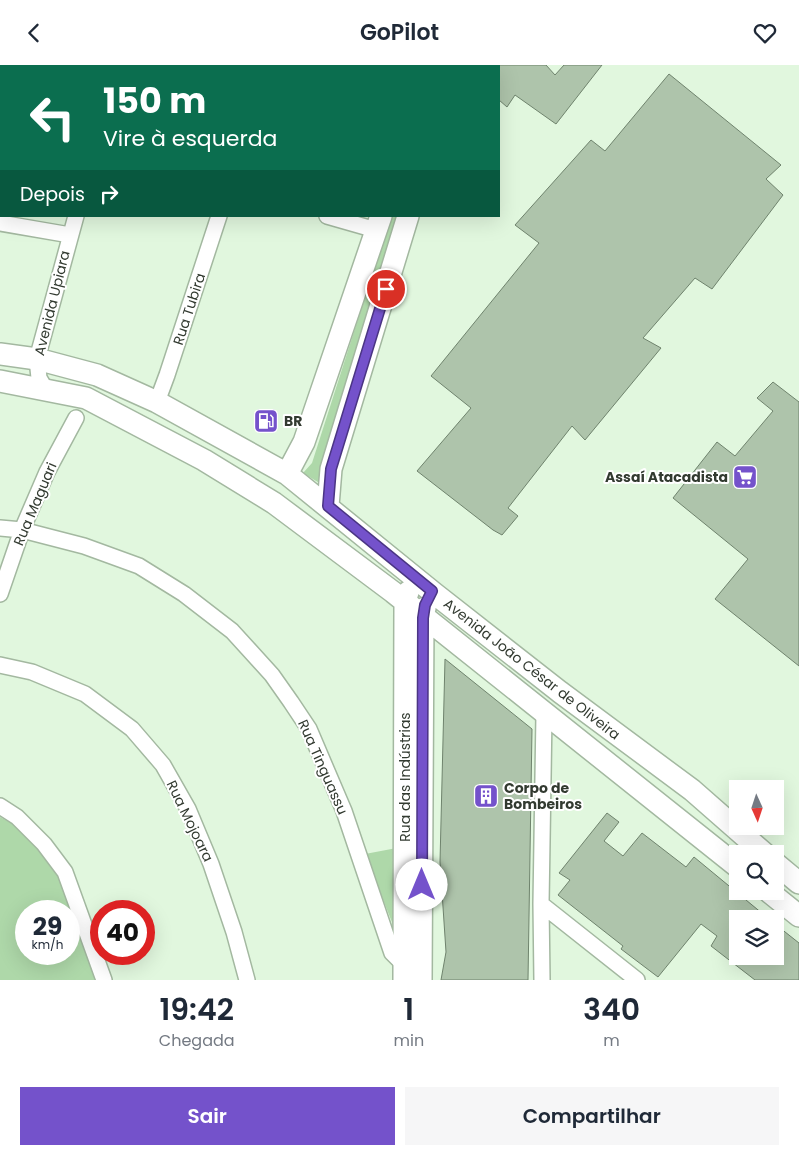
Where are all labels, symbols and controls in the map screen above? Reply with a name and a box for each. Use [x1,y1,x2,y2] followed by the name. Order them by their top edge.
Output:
[360,17,439,48] text: GoPilot
[20,19,48,47] icon: back
[751,19,779,47] icon: heart
[103,76,206,125] text: 150 m
[20,85,85,150] icon: left
[103,123,277,154] text: Vire à esquerda
[95,180,123,208] icon: right
[20,181,85,208] text: Depois
[29,248,75,358] street label: Avenida Upiara
[365,268,407,310] pin
[168,270,210,348] street label: Rua Tubira
[372,275,400,303] icon: arrive
[253,408,279,434] fuel station icon: BR
[284,411,302,431] place label: BR
[8,459,62,549] street label: Rua Maguari
[732,464,758,490] supermarket icon: Assaí Atacadista
[605,467,728,487] place label: Assaí Atacadista
[439,594,625,744] street label: Avenida João César de Oliveira
[395,712,415,842] street label: Rua das Indústrias
[293,716,353,818] street label: Rua Tinguassu
[162,777,218,865] street label: Rua Mojoara
[504,778,582,814] place label: Corpo de Bombeiros
[729,780,784,835] north arrow
[729,780,784,965] map controls
[473,783,499,809] building icon: Corpo de Bombeiros
[729,845,784,900] button: search
[395,858,447,910] position arrow
[90,900,155,965] speed limit sign: 40
[33,909,62,944] text: 29
[729,910,784,965] button: layers
[32,936,63,953] text: km/h
[159,988,234,1031] text: 19:42
[403,988,414,1031] text: 1
[583,988,640,1031] text: 340
[159,1029,235,1052] text: Chegada
[393,1029,424,1052] text: min
[603,1029,620,1052] text: m
[20,1087,395,1145] button: Sair
[405,1087,779,1145] button: Compartilhar

